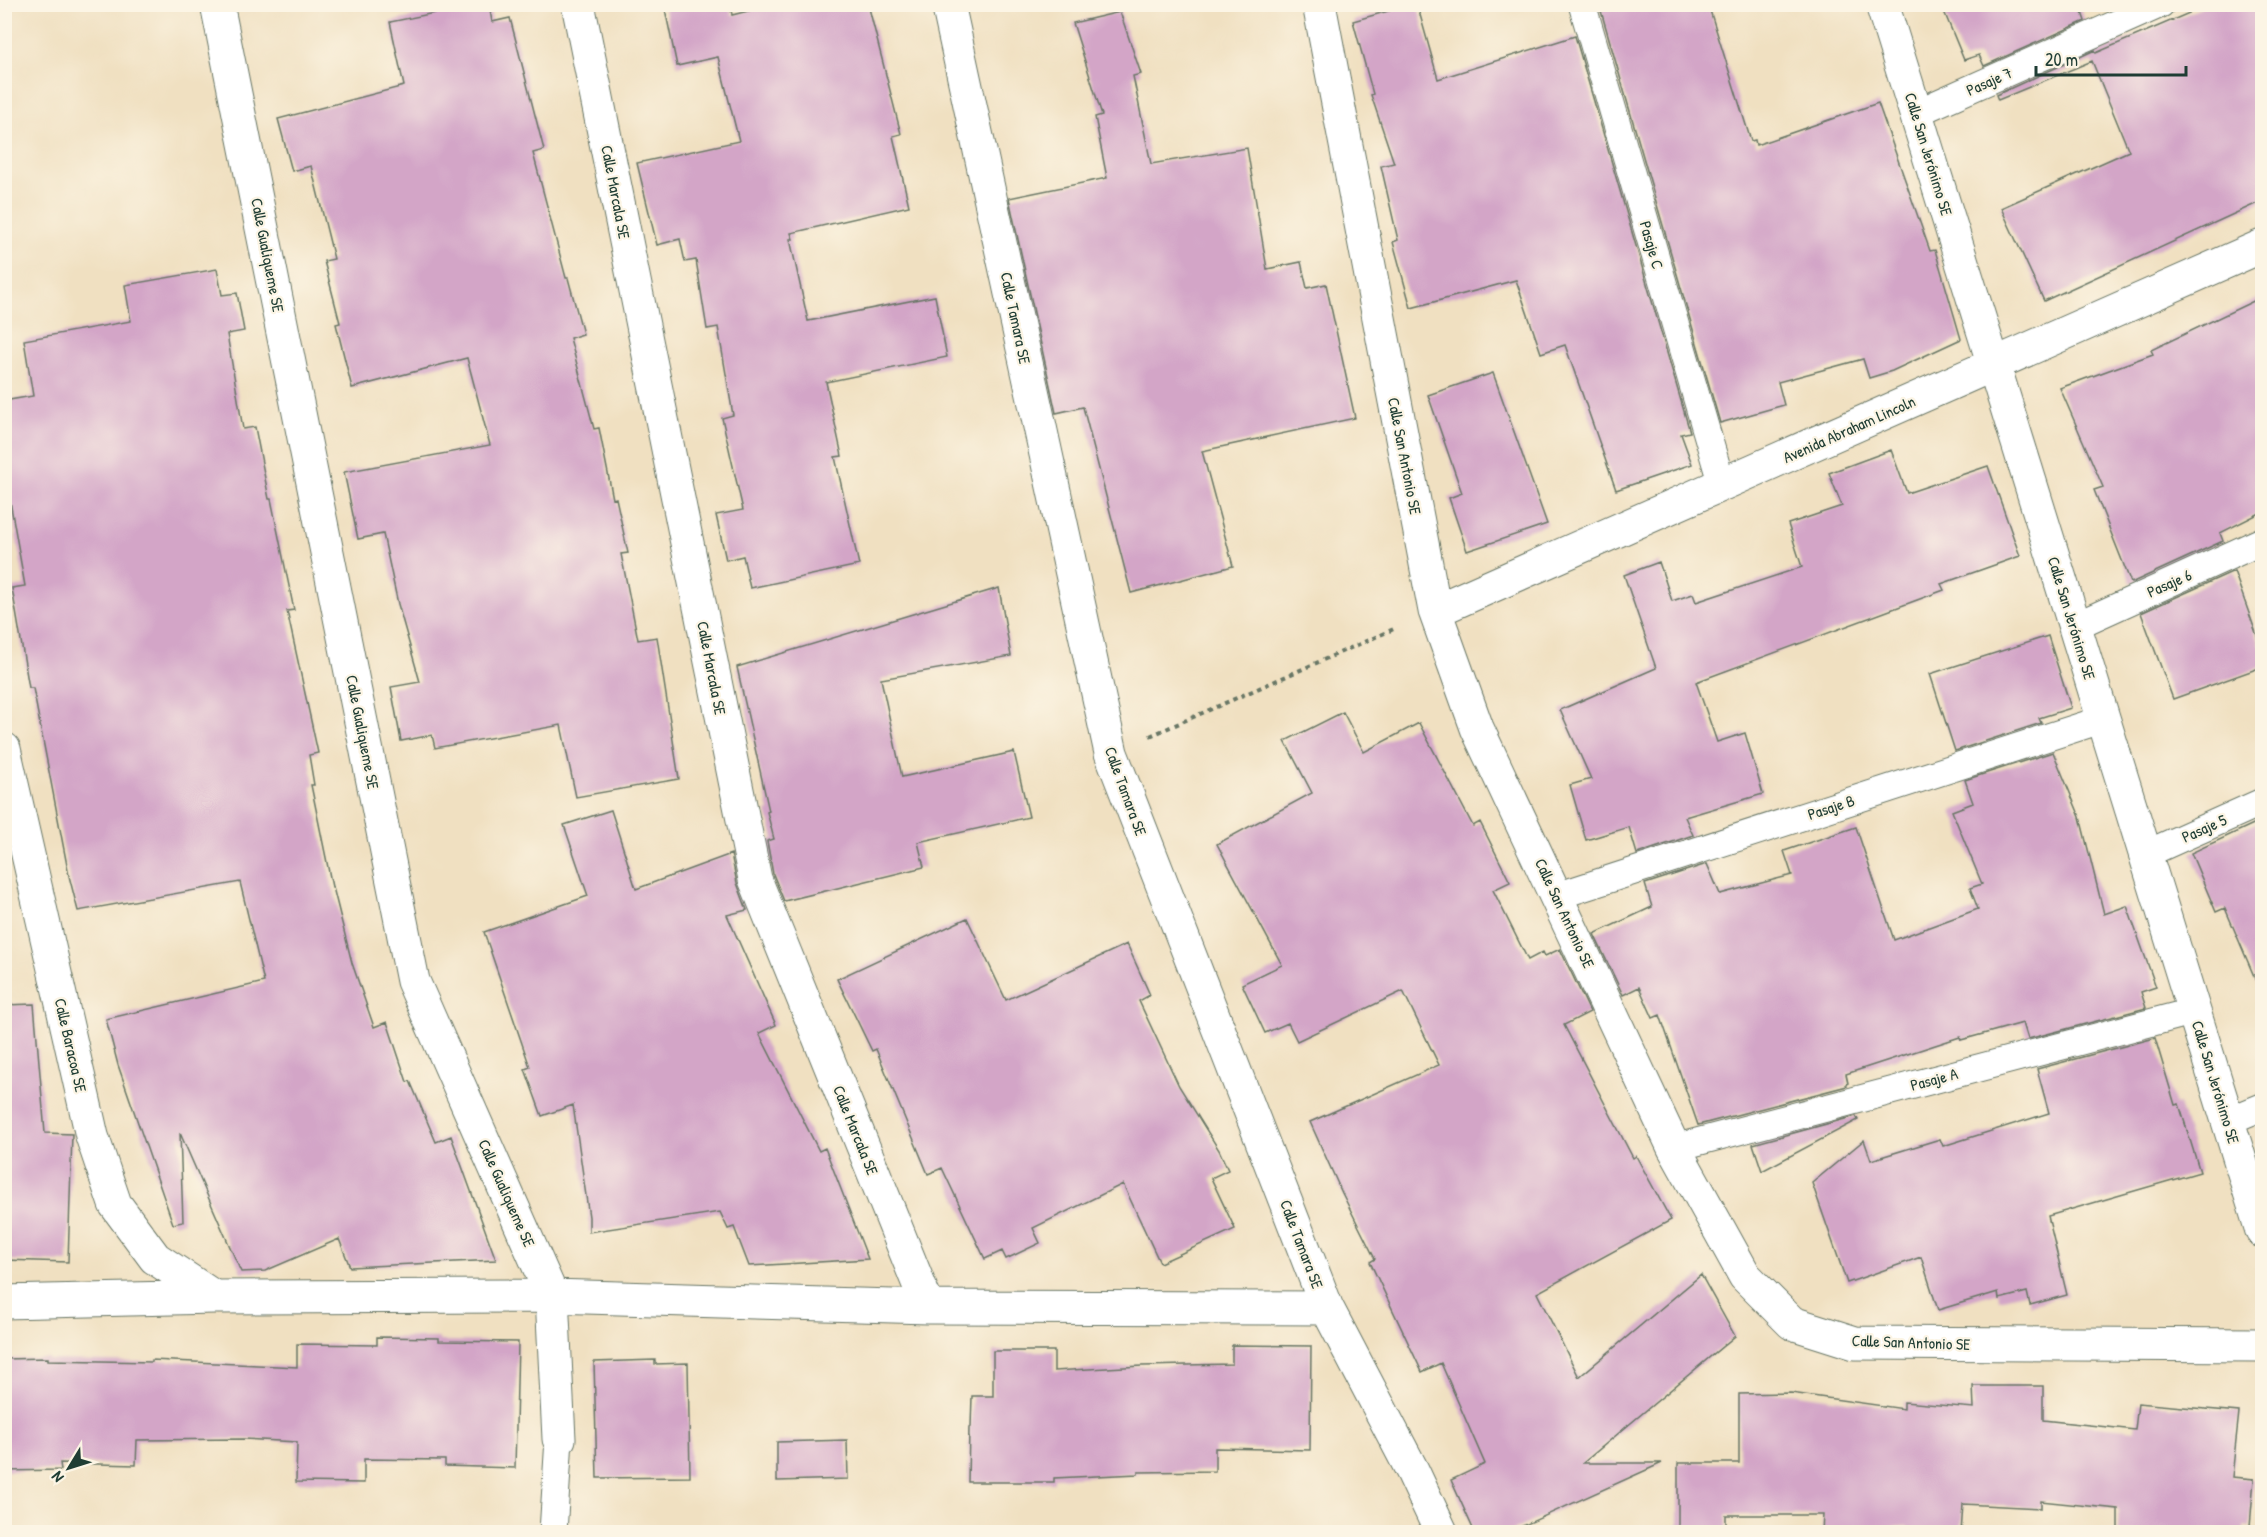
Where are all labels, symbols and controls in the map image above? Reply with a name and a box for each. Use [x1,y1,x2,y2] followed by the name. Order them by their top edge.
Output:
[2036,39,2186,77] scale bar
[2045,47,2078,72] text: 20 m
[1963,61,2016,101] street label: Pasaje 7
[1900,90,1958,218] street label: Calle San Jerónimo SE
[596,143,636,241] street label: Calle Marcala SE
[246,196,290,314] street label: Calle Gualiqueme SE
[1635,218,1669,272] street label: Pasaje C
[996,270,1036,366] street label: Calle Tamara SE
[1779,390,1919,468] street label: Avenida Abraham Lincoln
[1383,396,1427,516] street label: Calle San Antonio SE
[2043,554,2101,682] street label: Calle San Jerónimo SE
[2143,563,2195,603] street label: Pasaje 6
[692,619,732,717] street label: Calle Marcala SE
[341,673,385,791] street label: Calle Gualiqueme SE
[1100,743,1152,839] street label: Calle Tamara SE
[1805,789,1857,825] street label: Pasaje B
[2178,808,2230,848] street label: Pasaje 5
[1530,854,1600,972] street label: Calle San Antonio SE
[50,996,92,1094] street label: Calle Baracoa SE
[2187,1018,2245,1146] street label: Calle San Jerónimo SE
[1908,1062,1960,1096] street label: Pasaje A
[828,1082,884,1178] street label: Calle Marcala SE
[473,1136,541,1250] street label: Calle Gualiqueme SE
[1275,1196,1329,1292] street label: Calle Tamara SE
[1851,1329,1971,1355] street label: Calle San Antonio SE
[39,1438,99,1498] north arrow
[46,1467,68,1487] text: N

